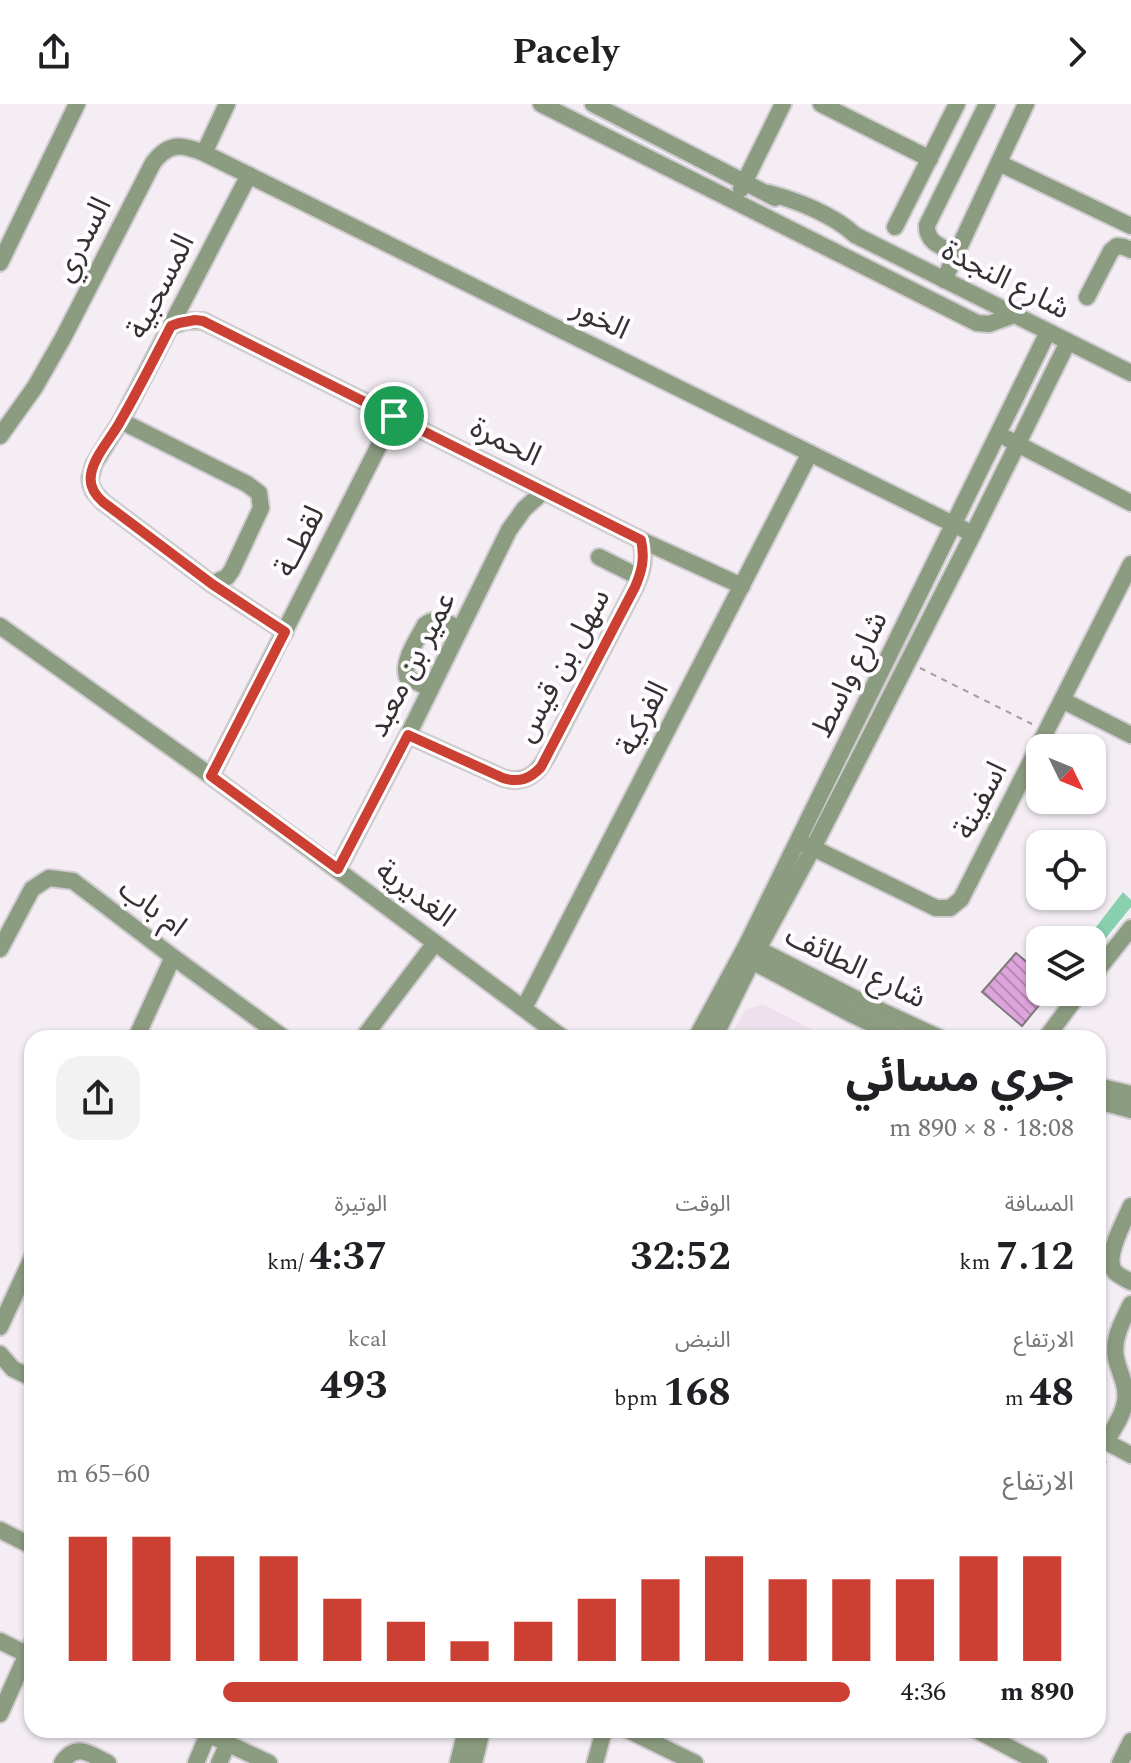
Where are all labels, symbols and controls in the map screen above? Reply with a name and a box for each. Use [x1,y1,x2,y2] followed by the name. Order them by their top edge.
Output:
[512,25,619,80] text: Pacely
[32,30,76,74] icon: share
[1055,30,1099,74] icon: forward
[42,189,124,290] street label: السدري
[115,226,207,347] street label: المسحبية
[933,228,1078,332] street label: شارع النجدة
[563,285,637,353] street label: الخور
[360,382,428,450] pin
[372,394,416,438] icon: arrive
[462,405,549,479] street label: الحمرة
[262,498,337,585] street label: لقطــة
[503,580,623,751] street label: سهل بن قيس
[356,584,468,745] street label: عمير بن معبد
[800,604,900,745] street label: شارع واسط
[605,673,681,764] street label: الفركية
[1026,734,1106,814] north arrow
[1026,734,1106,1006] map controls
[942,754,1020,847] street label: اسفينة
[1026,830,1106,910] button: locate
[366,848,465,939] street label: الغديرية
[108,867,196,949] street label: ام باب
[777,913,934,1021] street label: شارع الطائف
[1026,926,1106,1006] button: layers
[846,1044,1074,1111] text: جري مسائي
[56,1056,140,1140] button: share
[889,1108,1074,1148] text: 18:08 · 8 × 890 m
[334,1188,387,1221] text: الوتيرة
[675,1188,731,1221] text: الوقت
[1005,1188,1074,1221] text: المسافة
[309,1227,387,1288] text: 4:37
[630,1227,731,1288] text: 32:52
[996,1227,1074,1288] text: 7.12
[267,1246,309,1279] text: /km
[959,1246,996,1279] text: km
[348,1323,387,1356] text: kcal
[675,1324,731,1357] text: النبض
[1014,1324,1074,1357] text: الارتفاع
[320,1356,387,1417] text: 493
[663,1363,731,1424] text: 168
[1029,1363,1074,1424] text: 48
[614,1382,663,1415] text: bpm
[1005,1382,1029,1415] text: m
[56,1454,150,1494] text: 60–65 m
[1003,1462,1074,1502] text: الارتفاع
[900,1672,946,1712] text: 4:36
[1000,1672,1074,1712] text: 890 m

